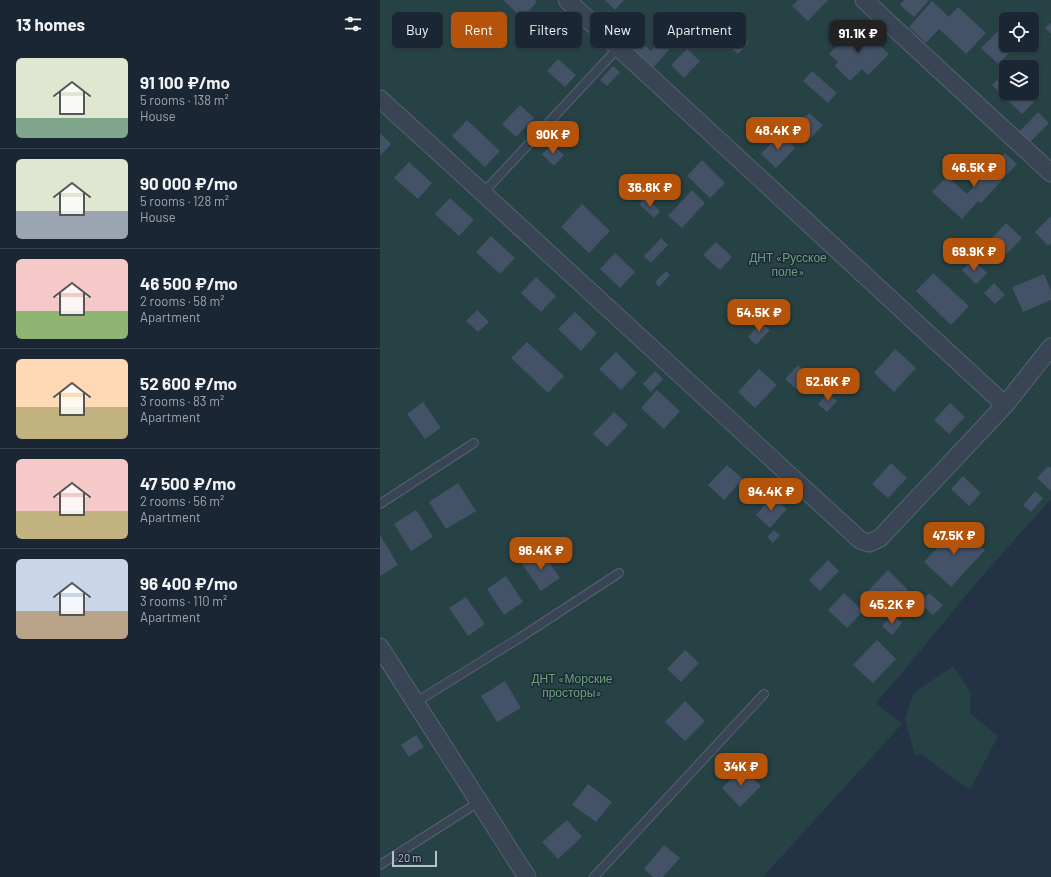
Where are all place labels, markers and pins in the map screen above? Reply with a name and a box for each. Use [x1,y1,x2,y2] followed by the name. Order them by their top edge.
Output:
[821,20,895,54] pin: 91.1K ₽
[741,117,815,151] pin: 48.4K ₽
[525,121,581,155] pin: 90K ₽
[937,154,1011,188] pin: 46.5K ₽
[613,174,687,208] pin: 36.8K ₽
[937,238,1011,272] pin: 69.9K ₽
[722,299,796,333] pin: 54.5K ₽
[791,368,865,402] pin: 52.6K ₽
[734,478,808,512] pin: 94.4K ₽
[917,522,991,556] pin: 47.5K ₽
[504,537,578,571] pin: 96.4K ₽
[855,591,929,625] pin: 45.2K ₽
[713,753,769,787] pin: 34K ₽

